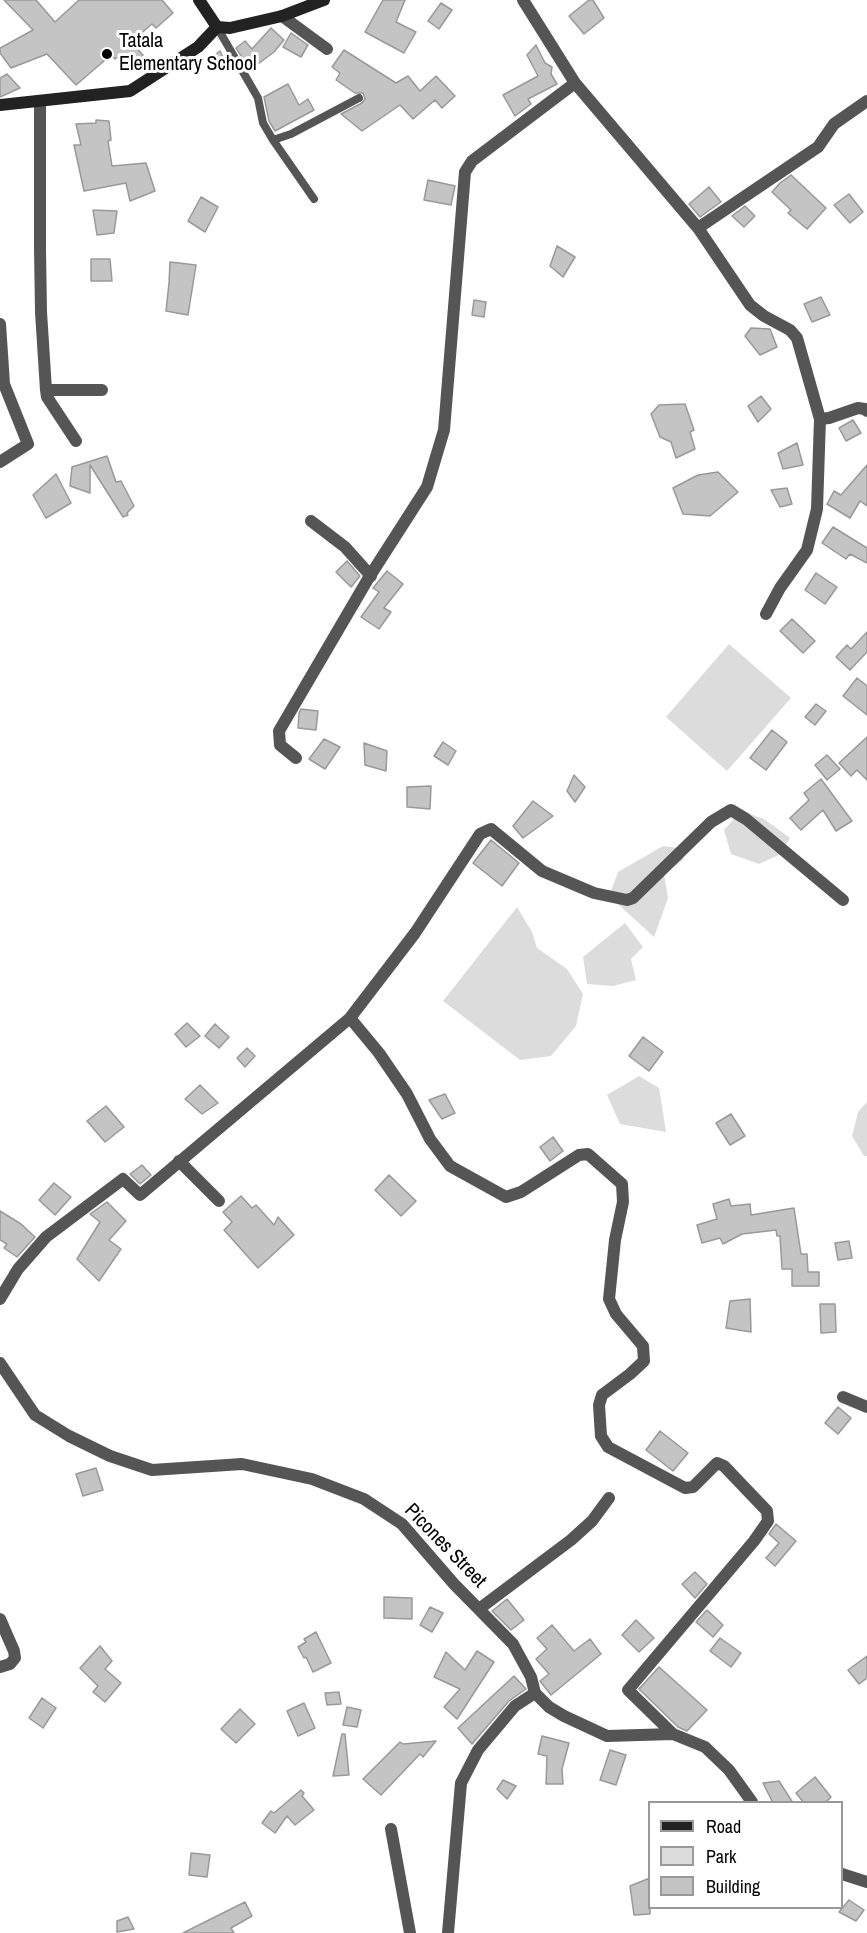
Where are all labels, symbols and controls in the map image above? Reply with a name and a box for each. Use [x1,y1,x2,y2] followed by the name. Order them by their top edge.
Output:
[119,30,257,77] place label: Tatala Elementary School
[100,47,114,61] marker: Tatala Elementary School
[399,1499,491,1593] street label: Picones Street
[648,1801,843,1909] legend
[706,1814,741,1839] text: Road
[706,1844,736,1869] text: Park
[706,1874,760,1899] text: Building

